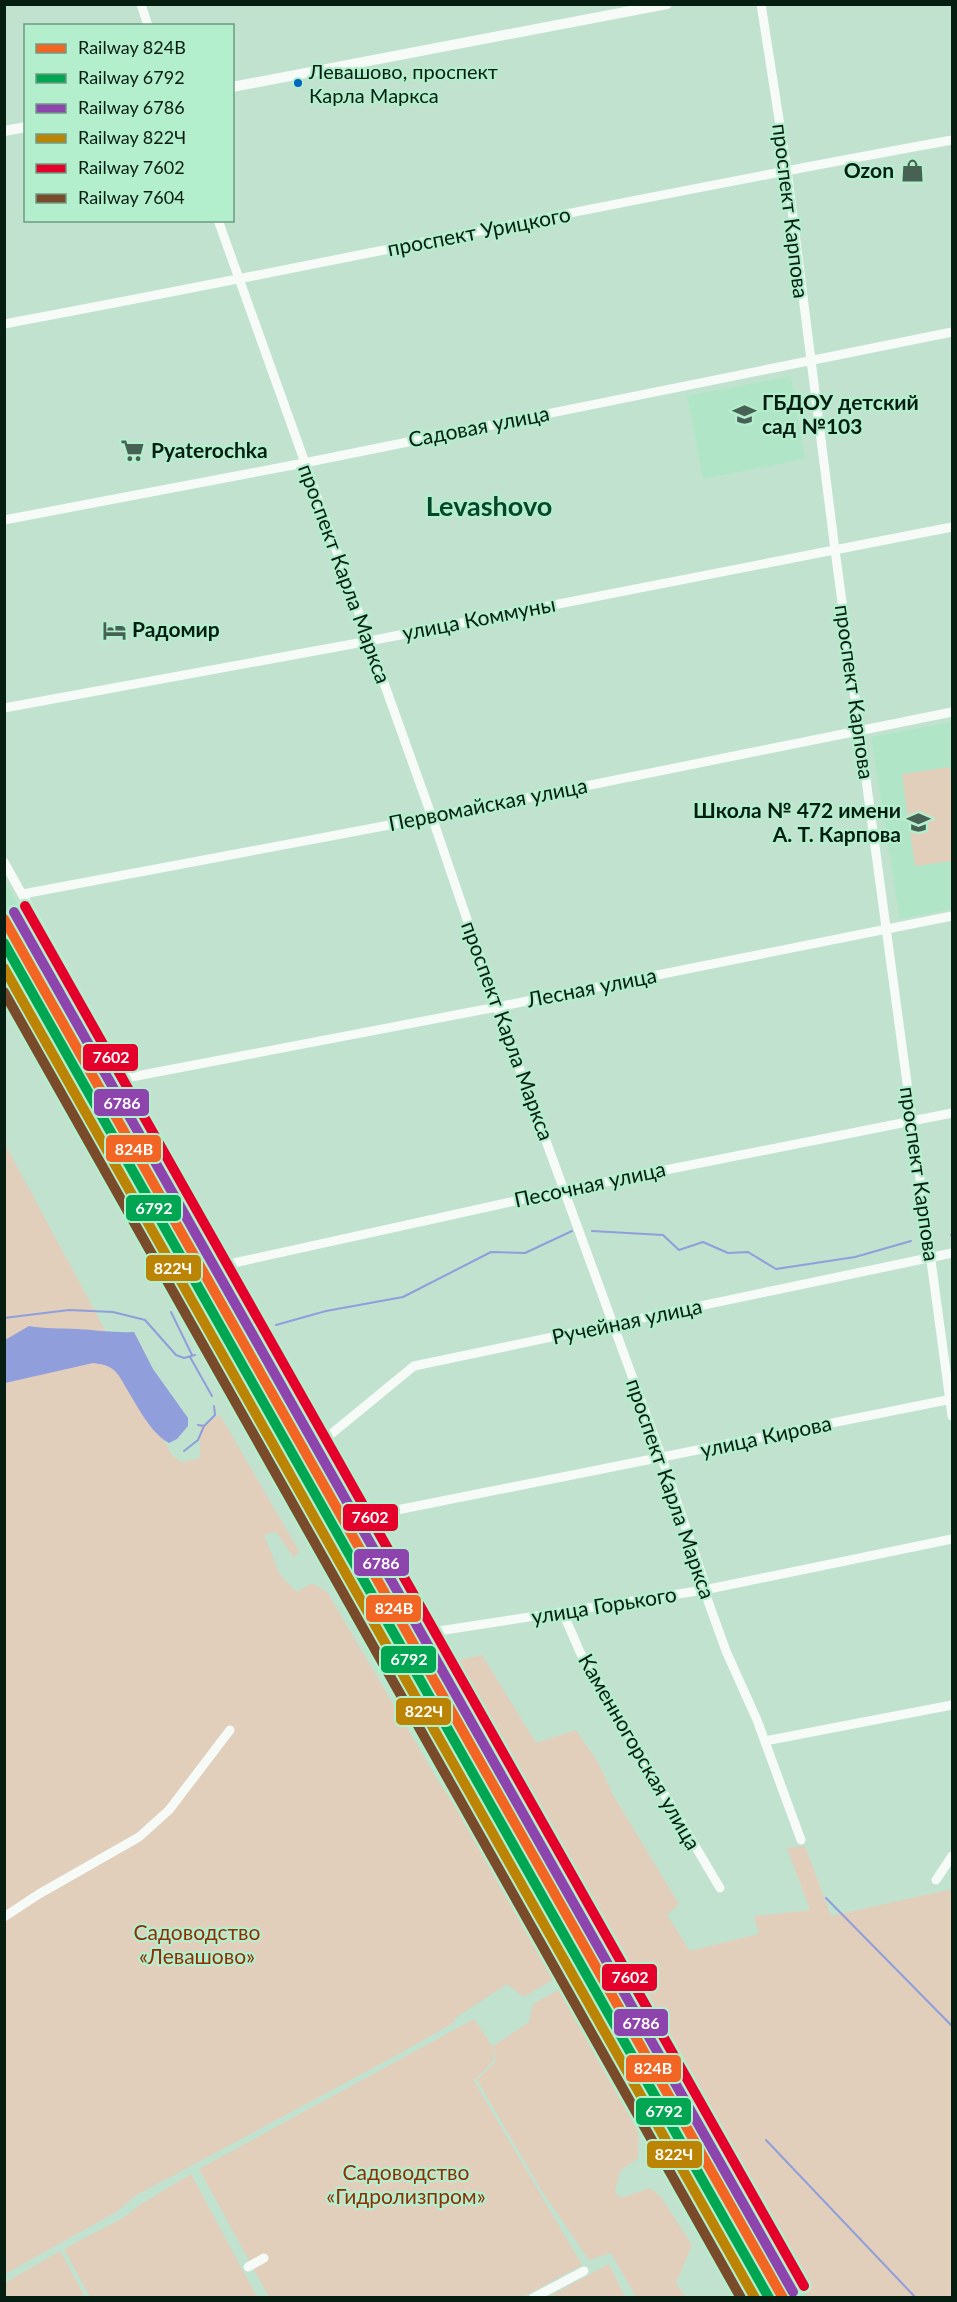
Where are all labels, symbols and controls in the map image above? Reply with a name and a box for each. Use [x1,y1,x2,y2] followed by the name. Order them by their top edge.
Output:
[24,24,234,222] legend
[78,36,186,58] text: Railway 824В
[308,59,498,107] place label: Левашово, проспект Карла Маркса
[78,66,185,88] text: Railway 6792
[292,77,304,89] marker: Левашово, проспект Карла Маркса
[78,96,185,118] text: Railway 6786
[768,122,815,300] street label: проспект Карпова
[78,126,186,148] text: Railway 822Ч
[78,156,185,178] text: Railway 7602
[844,157,894,182] place label: Ozon
[899,158,925,184] shop icon: Ozon
[78,186,185,208] text: Railway 7604
[385,200,572,261] street label: проспект Урицкого
[762,389,919,438] place label: ГБДОУ детский сад №103
[406,400,551,451] street label: Садовая улица
[731,402,757,428] school or university icon: ГБДОУ детский сад №103
[151,437,268,462] place label: Pyaterochka
[120,438,146,464] supermarket icon: Pyaterochka
[294,460,397,687] street label: проспект Карла Маркса
[426,489,552,522] district label: Levashovo
[400,590,557,645] street label: улица Коммуны
[831,603,880,781] street label: проспект Карпова
[132,616,220,641] place label: Радомир
[101,617,127,643] hotel icon: Радомир
[386,772,589,835] street label: Первомайская улица
[693,797,901,846] place label: Школа № 472 имени А. Т. Карпова
[906,810,932,836] school or university icon: Школа № 472 имени А. Т. Карпова
[457,917,560,1144] street label: проспект Карла Маркса
[524,962,659,1012] street label: Лесная улица
[82,1043,139,1072] line badge: 7602
[92,1047,130,1066] text: 7602
[896,1085,945,1263] street label: проспект Карпова
[93,1088,150,1117] line badge: 6786
[103,1093,141,1112] text: 6786
[105,1134,162,1163] line badge: 824В
[115,1139,153,1158] text: 824В
[512,1155,668,1212] street label: Песочная улица
[125,1194,182,1222] line badge: 6792
[135,1198,173,1217] text: 6792
[145,1254,202,1282] line badge: 822Ч
[154,1258,192,1277] text: 822Ч
[549,1292,704,1349] street label: Ручейная улица
[622,1375,721,1602] street label: проспект Карла Маркса
[698,1409,833,1462] street label: улица Кирова
[342,1503,399,1532] line badge: 7602
[351,1507,389,1526] text: 7602
[353,1548,410,1577] line badge: 6786
[362,1553,400,1572] text: 6786
[529,1581,678,1628] street label: улица Горького
[365,1594,422,1623] line badge: 824В
[375,1598,413,1617] text: 824В
[380,1645,437,1674] line badge: 6792
[390,1649,428,1668] text: 6792
[574,1649,707,1854] street label: Каменногорская улица
[395,1697,452,1726] line badge: 822Ч
[405,1701,443,1720] text: 822Ч
[134,1919,261,1968] park label: Садоводство «Левашово»
[601,1963,658,1992] line badge: 7602
[611,1967,649,1986] text: 7602
[613,2008,669,2037] line badge: 6786
[622,2013,660,2032] text: 6786
[625,2054,682,2083] line badge: 824В
[634,2058,672,2077] text: 824В
[635,2097,692,2126] line badge: 6792
[645,2101,683,2120] text: 6792
[646,2140,703,2169] line badge: 822Ч
[655,2144,693,2163] text: 822Ч
[326,2159,486,2208] park label: Садоводство «Гидролизпром»

